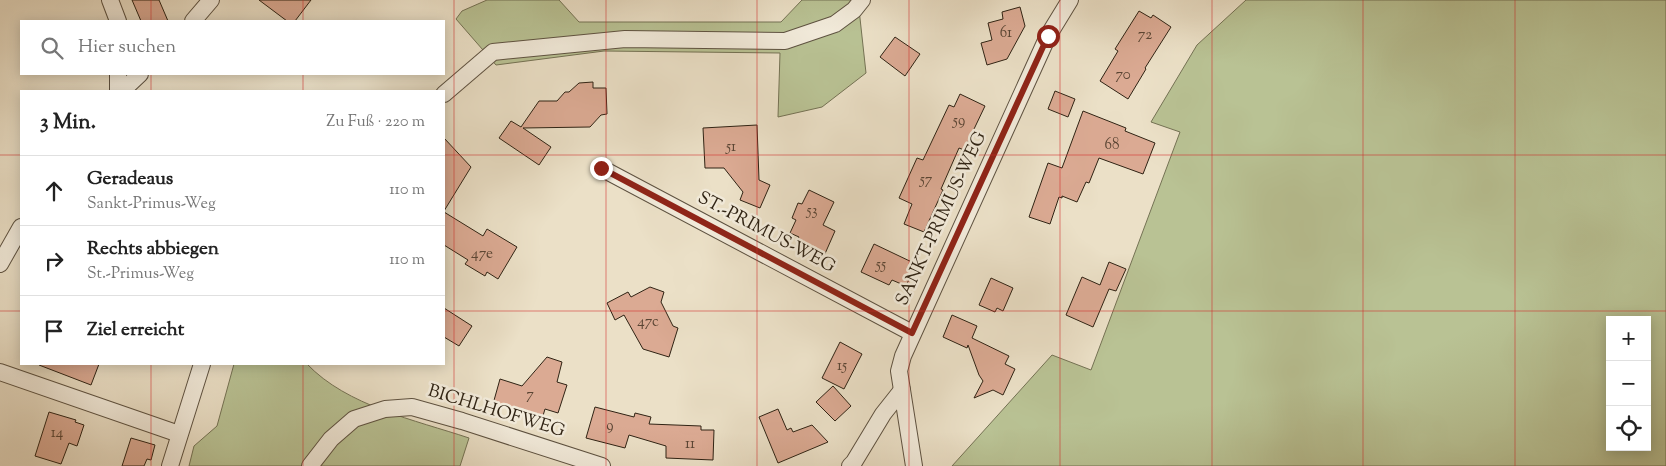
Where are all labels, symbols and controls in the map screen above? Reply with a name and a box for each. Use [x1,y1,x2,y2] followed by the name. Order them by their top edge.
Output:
[20,20,445,75] search box
[1000,23,1012,44] house number: 61
[1037,25,1060,48] route start
[1138,25,1152,46] house number: 72
[38,34,66,62] icon: search
[78,34,176,61] text: Hier suchen
[1115,65,1131,86] house number: 70
[40,108,96,138] text: 3 Min.
[326,111,425,134] text: Zu Fuß · 220 m
[952,111,965,132] house number: 59
[890,127,994,310] street label: SANKT-PRIMUS-WEG
[1105,135,1119,156] house number: 68
[725,137,736,158] house number: 51
[590,157,613,180] route end
[87,166,173,193] text: Geradeaus
[919,170,933,191] house number: 57
[40,177,68,205] icon: ahead
[389,179,425,202] text: 110 m
[693,186,840,280] street label: ST.-PRIMUS-WEG
[87,193,216,216] text: Sankt-Primus-Weg
[805,201,818,222] house number: 53
[87,236,219,263] text: Rechts abbiegen
[471,244,493,265] house number: 47e
[40,247,68,275] icon: right
[389,249,425,272] text: 110 m
[875,255,886,276] house number: 55
[87,263,194,286] text: St.-Primus-Weg
[637,312,659,333] house number: 47c
[1606,316,1651,451] map controls
[1606,316,1651,361] button: +
[40,317,68,345] icon: arrive
[87,317,184,344] text: Ziel erreicht
[837,356,847,377] house number: 15
[1606,361,1651,406] button: −
[424,379,568,445] street label: BICHLHOFWEG
[526,385,534,406] house number: 7
[1606,406,1651,451] button: locate
[606,416,614,437] house number: 9
[51,423,64,444] house number: 14
[685,434,695,455] house number: 11

